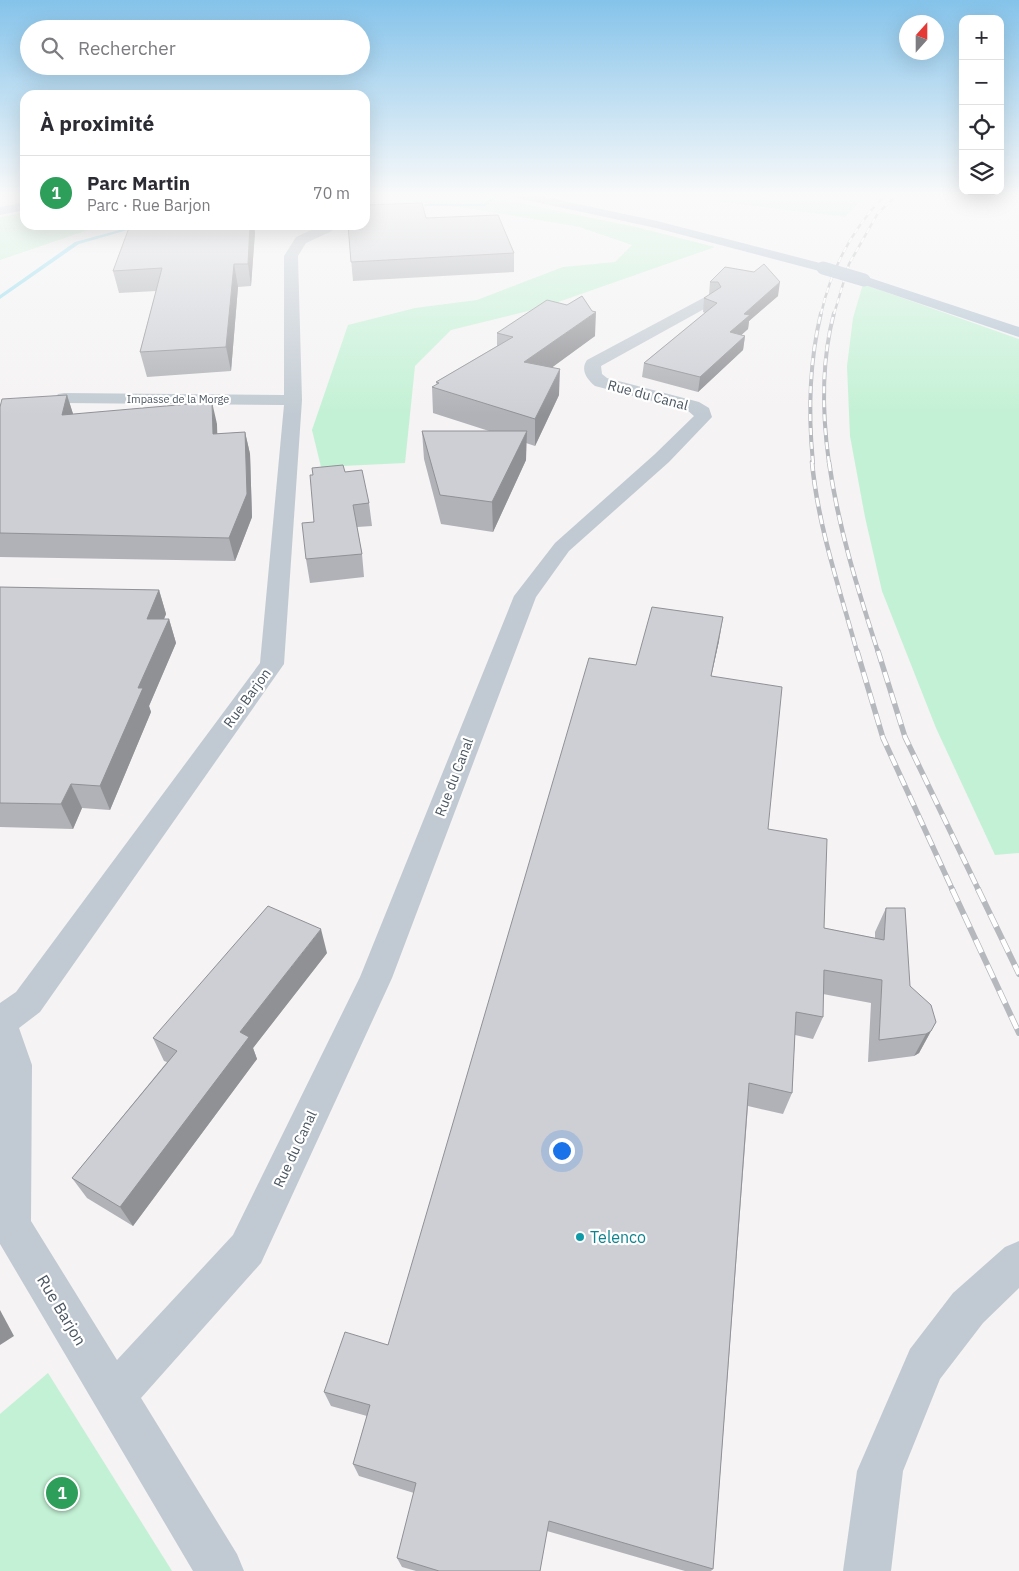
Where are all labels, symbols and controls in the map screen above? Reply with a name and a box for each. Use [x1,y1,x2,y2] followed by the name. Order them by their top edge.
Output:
[899,15,944,60] north arrow
[959,15,1004,195] map controls
[959,15,1004,60] button: +
[20,20,370,75] search box
[38,34,66,62] icon: search
[78,36,176,60] text: Rechercher
[959,60,1004,105] button: −
[959,105,1004,150] button: locate
[40,109,154,137] text: À proximité
[959,150,1004,195] button: layers
[87,171,190,195] text: Parc Martin
[51,183,61,203] text: 1
[313,183,350,203] text: 70 m
[87,195,211,215] text: Parc · Rue Barjon
[606,376,690,414] street label: Rue du Canal
[127,392,229,406] street label: Impasse de la Morge
[219,665,275,731] street label: Rue Barjon
[431,735,477,819] street label: Rue du Canal
[269,1108,321,1190] street label: Rue du Canal
[549,1138,575,1164] your location
[590,1227,646,1247] place label: Telenco
[574,1231,586,1243] marker: Telenco
[33,1271,91,1349] street label: Rue Barjon
[46,1474,78,1512] pin: 1

